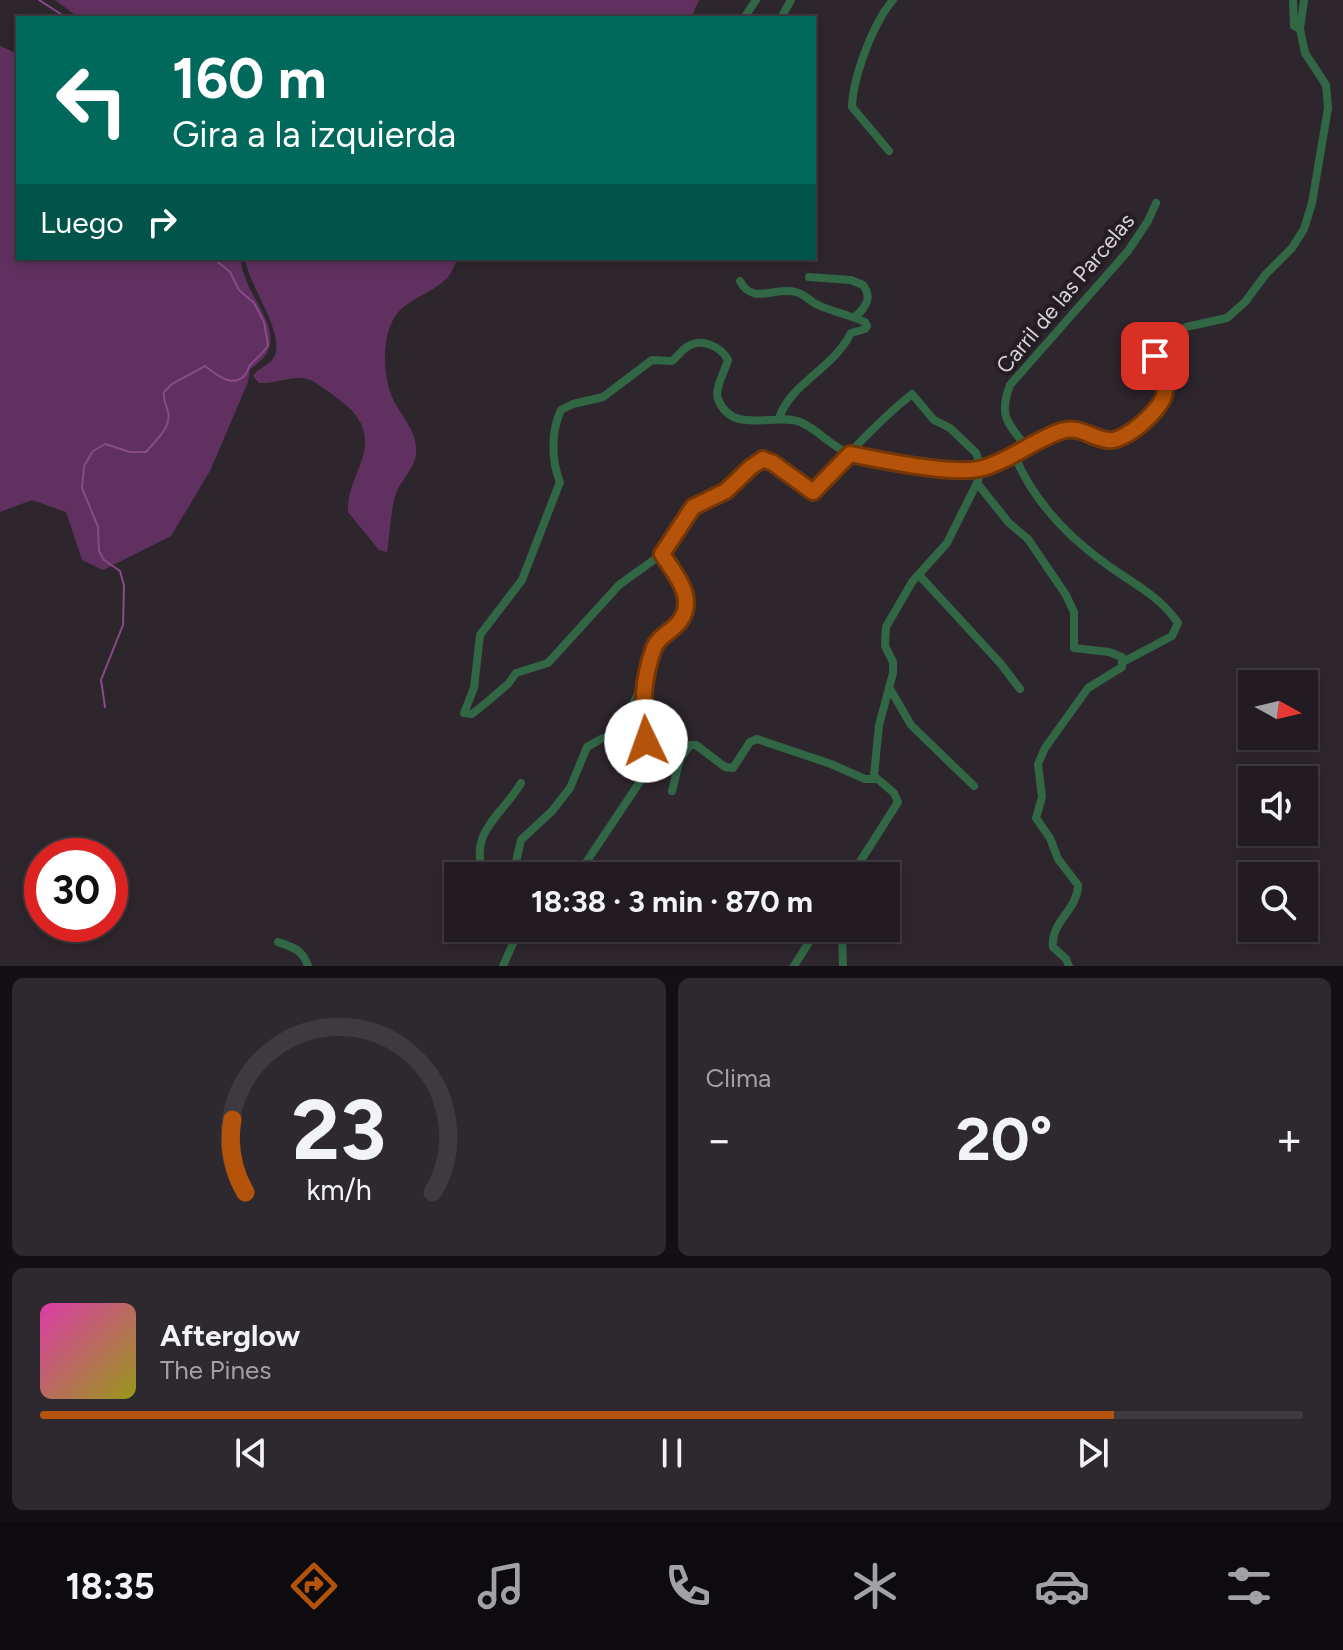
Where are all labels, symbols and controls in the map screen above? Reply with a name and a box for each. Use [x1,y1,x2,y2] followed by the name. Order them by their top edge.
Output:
[172,45,327,112] text: 160 m
[40,48,144,152] icon: left
[172,113,456,156] text: Gira a la izquierda
[140,200,184,244] icon: right
[40,204,124,241] text: Luego
[990,208,1140,379] street label: Carril de las Parcelas
[1121,322,1189,390] pin
[1133,334,1177,378] icon: arrive
[1238,670,1318,750] north arrow
[1238,670,1318,942] map controls
[604,699,688,783] position arrow
[1238,766,1318,846] button: sound
[24,838,128,942] speed limit sign: 30
[1238,862,1318,942] button: search
[531,883,813,920] text: 18:38 · 3 min · 870 m
[706,1062,771,1094] text: Clima
[292,1080,386,1180] text: 23
[956,1103,1052,1175] text: 20°
[706,1113,733,1166] text: −
[1276,1113,1303,1166] text: +
[306,1173,371,1207] text: km/h
[160,1317,300,1354] text: Afterglow
[160,1354,271,1386] text: The Pines
[229,1431,273,1475] icon: previous
[650,1431,694,1475] icon: pause
[1071,1431,1115,1475] icon: next
[286,1558,342,1614] icon: directions
[473,1558,529,1614] icon: music
[660,1558,716,1614] icon: phone
[847,1558,903,1614] icon: climate
[1034,1558,1090,1614] icon: car
[1221,1558,1277,1614] icon: filters
[66,1565,155,1608] text: 18:35

